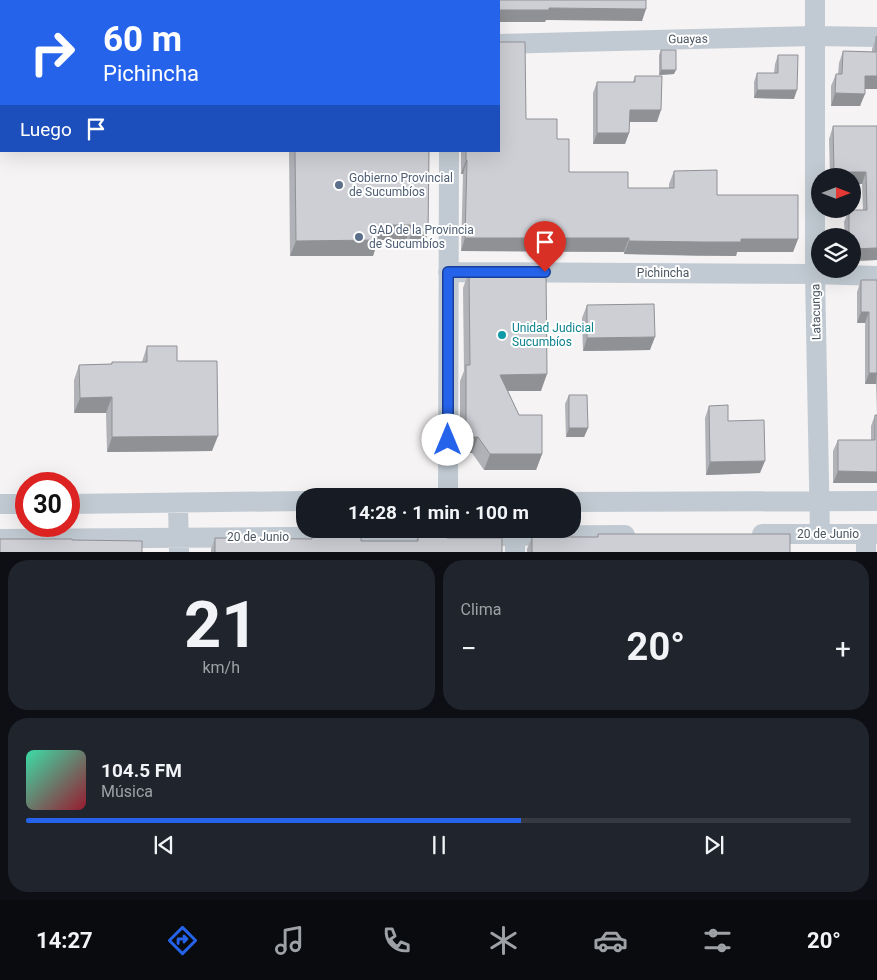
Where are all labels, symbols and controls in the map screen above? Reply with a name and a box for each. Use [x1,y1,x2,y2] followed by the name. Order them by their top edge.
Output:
[103,19,182,60] text: 60 m
[20,20,85,85] icon: right
[668,32,708,46] street label: Guayas
[103,61,199,86] text: Pichincha
[82,115,110,143] icon: arrive
[20,118,72,141] text: Luego
[811,168,861,218] north arrow
[811,168,861,278] map controls
[349,171,453,199] place label: Gobierno Provincial de Sucumbíos
[333,179,345,191] marker: Gobierno Provincial de Sucumbíos
[524,221,566,272] pin
[369,223,474,251] place label: GAD de la Provincia de Sucumbíos
[531,228,559,256] icon: arrive
[811,228,861,278] button: layers
[353,231,365,243] marker: GAD de la Provincia de Sucumbíos
[637,266,689,280] street label: Pichincha
[809,284,823,340] street label: Latacunga
[512,321,594,349] place label: Unidad Judicial Sucumbíos
[496,329,508,341] marker: Unidad Judicial Sucumbíos
[421,413,473,465] position arrow
[15,472,80,537] speed limit sign: 30
[348,501,529,524] text: 14:28 · 1 min · 100 m
[797,527,859,541] street label: 20 de Junio
[227,530,289,544] street label: 20 de Junio
[184,587,259,663] text: 21
[461,600,501,619] text: Clima
[627,625,685,669] text: 20°
[461,632,477,665] text: −
[835,632,851,665] text: +
[202,658,240,677] text: km/h
[101,759,182,782] text: 104.5 FM
[101,782,153,801] text: Música
[150,831,178,859] icon: previous
[425,831,453,859] icon: pause
[700,831,728,859] icon: next
[165,923,200,958] icon: directions
[272,923,307,958] icon: music
[379,923,414,958] icon: phone
[486,923,521,958] icon: climate
[593,923,628,958] icon: car
[700,923,735,958] icon: filters
[36,928,93,953] text: 14:27
[807,928,841,953] text: 20°

